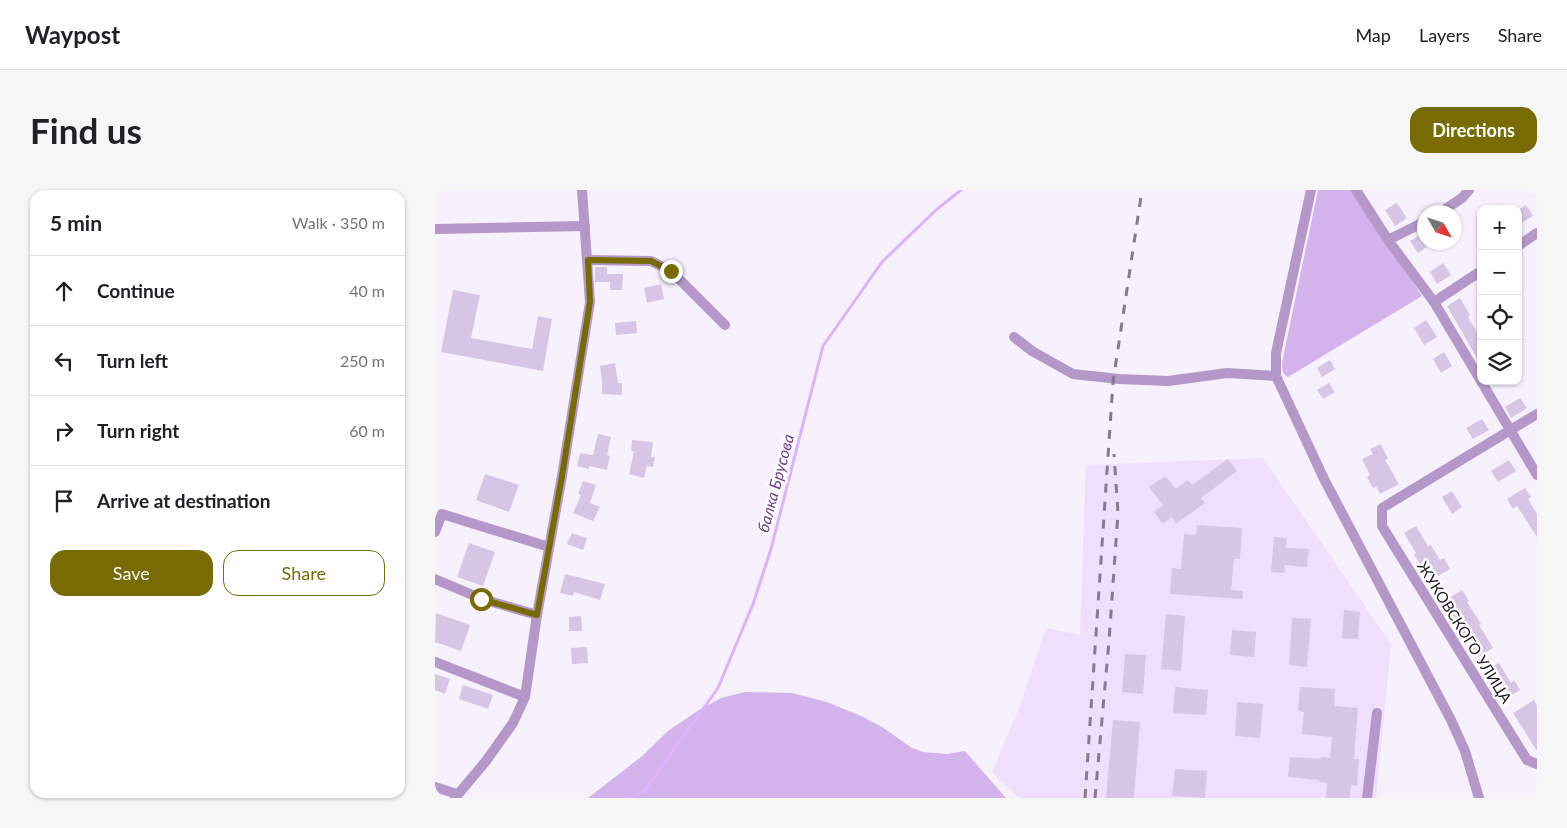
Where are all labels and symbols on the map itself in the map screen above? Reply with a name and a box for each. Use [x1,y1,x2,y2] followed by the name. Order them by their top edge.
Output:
[1417,205,1462,250] north arrow
[660,260,683,283] route end
[753,432,797,534] water label: балка Брусова
[1414,558,1517,707] street label: ЖУКОВСКОГО УЛИЦА
[470,588,493,611] route start

